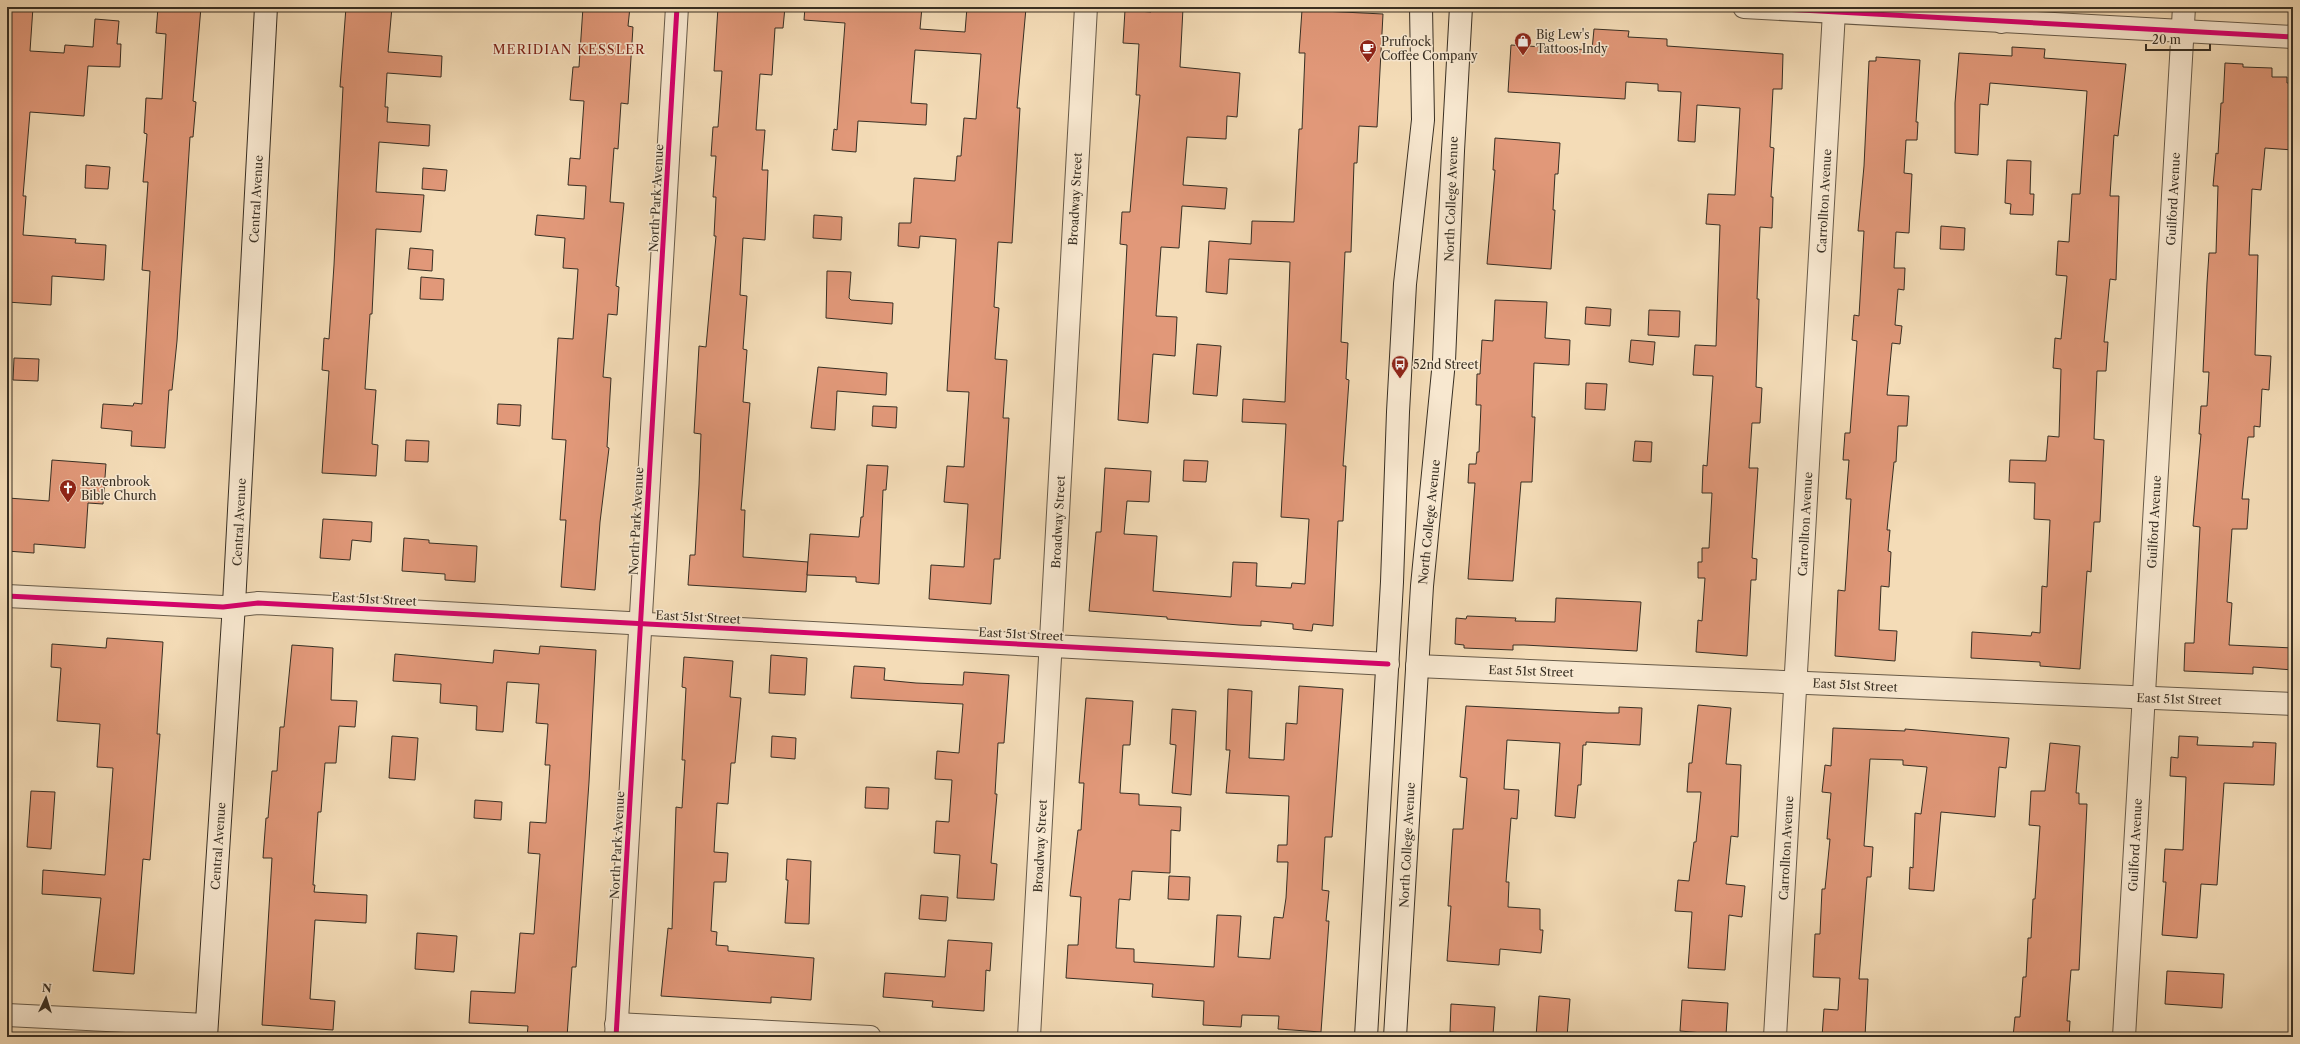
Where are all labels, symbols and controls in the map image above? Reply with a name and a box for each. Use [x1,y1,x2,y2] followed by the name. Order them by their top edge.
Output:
[2146,26,2210,52] scale bar
[1536,27,1608,56] place label: Big Lew's Tattoos Indy
[1513,31,1533,56] shop icon: Big Lew's Tattoos Indy
[2152,32,2181,47] text: 20 m
[1381,34,1478,63] place label: Prufrock Coffee Company
[1358,38,1378,63] cafe icon: Prufrock Coffee Company
[492,41,646,57] district label: MERIDIAN KESSLER
[1441,136,1461,262] street label: North College Avenue
[646,143,666,252] street label: North Park Avenue
[1814,148,1834,254] street label: Carrollton Avenue
[1065,151,1085,246] street label: Broadway Street
[2163,152,2183,246] street label: Guilford Avenue
[246,154,266,243] street label: Central Avenue
[1390,354,1410,379] bus stop icon: 52nd Street
[1413,357,1479,372] place label: 52nd Street
[1415,458,1443,585] street label: North College Avenue
[626,466,646,575] street label: North Park Avenue
[1795,471,1815,577] street label: Carrollton Avenue
[81,474,157,503] place label: Ravenbrook Bible Church
[1048,474,1068,569] street label: Broadway Street
[2144,475,2164,569] street label: Guilford Avenue
[229,477,249,566] street label: Central Avenue
[58,478,78,503] church icon: Ravenbrook Bible Church
[331,589,418,609] street label: East 51st Street
[655,607,742,627] street label: East 51st Street
[978,624,1065,644] street label: East 51st Street
[1488,662,1575,680] street label: East 51st Street
[1812,675,1899,695] street label: East 51st Street
[2136,690,2223,708] street label: East 51st Street
[1396,782,1418,908] street label: North College Avenue
[607,790,627,899] street label: North Park Avenue
[1776,795,1796,901] street label: Carrollton Avenue
[1030,798,1050,893] street label: Broadway Street
[2125,798,2145,892] street label: Guilford Avenue
[207,801,229,890] street label: Central Avenue
[26,978,66,1018] north arrow
[41,981,52,995] text: N

